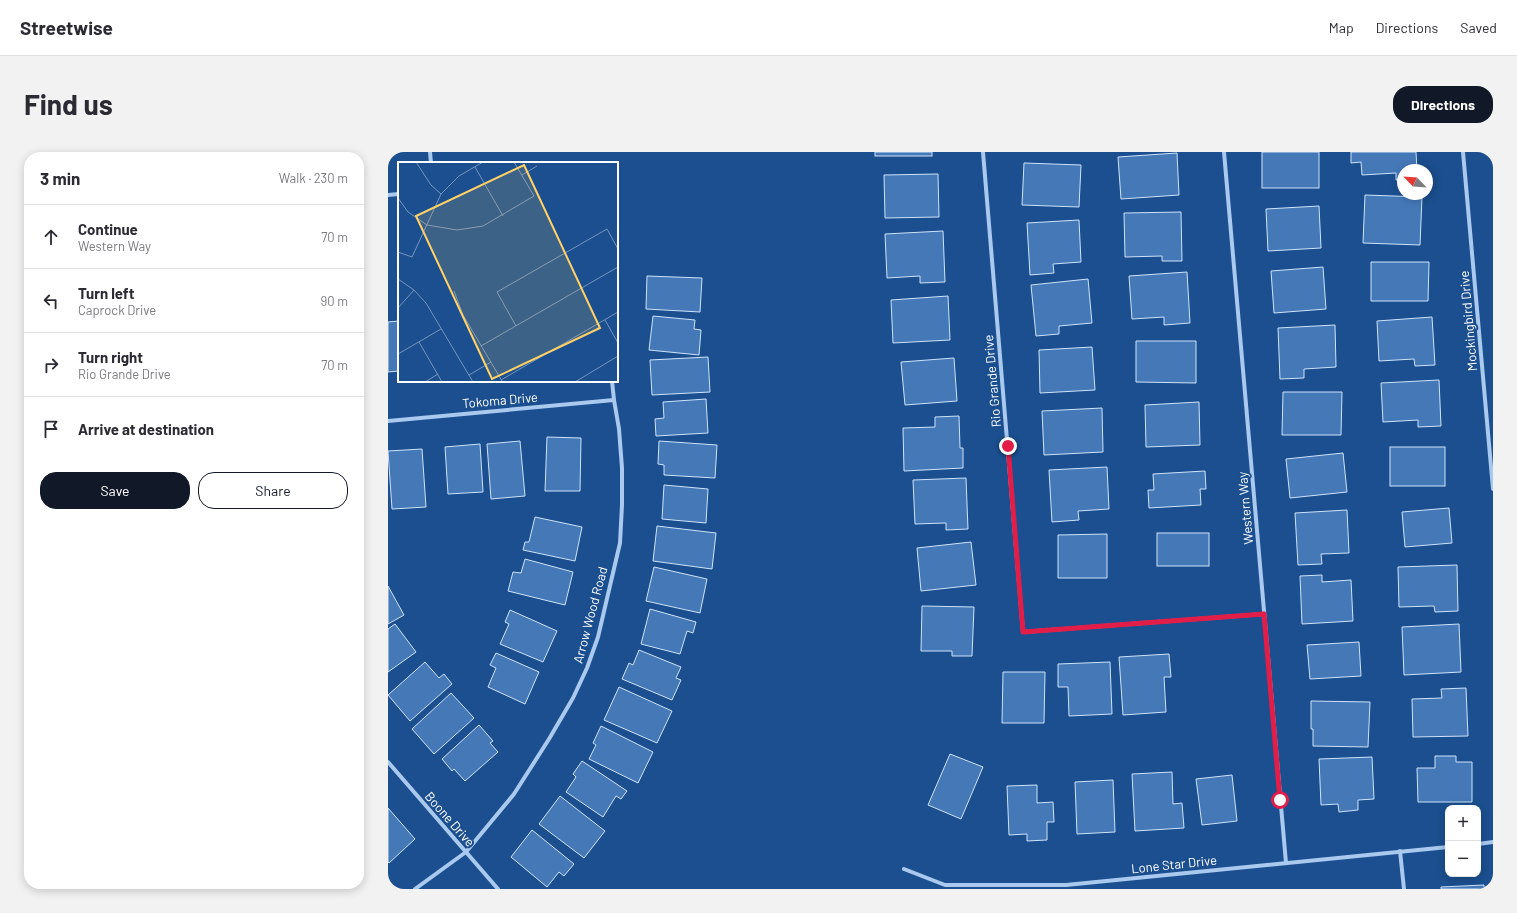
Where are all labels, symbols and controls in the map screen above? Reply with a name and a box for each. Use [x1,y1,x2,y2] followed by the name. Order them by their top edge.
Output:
[20,16,113,39] text: Streetwise
[1329,19,1354,36] text: Map
[1376,19,1438,36] text: Directions
[1460,19,1497,36] text: Saved
[1393,86,1493,123] button: Directions
[24,87,113,121] text: Find us
[398,162,618,382] inset map
[1397,164,1433,200] north arrow
[40,168,80,188] text: 3 min
[279,170,348,186] text: Walk · 230 m
[78,220,138,238] text: Continue
[40,226,62,248] icon: ahead
[321,229,348,245] text: 70 m
[78,238,151,254] text: Western Way
[1456,270,1480,372] street label: Mockingbird Drive
[78,284,134,302] text: Turn left
[40,290,62,312] icon: left
[321,293,348,309] text: 90 m
[78,302,156,318] text: Caprock Drive
[980,334,1004,428] street label: Rio Grande Drive
[78,348,143,366] text: Turn right
[40,354,62,376] icon: right
[321,357,348,373] text: 70 m
[78,366,171,382] text: Rio Grande Drive
[462,389,539,411] street label: Tokoma Drive
[40,418,62,440] icon: arrive
[78,420,214,438] text: Arrive at destination
[999,437,1017,455] route end
[1234,471,1256,545] street label: Western Way
[40,472,190,509] button: Save
[198,472,348,509] button: Share
[569,565,611,665] street label: Arrow Wood Road
[422,788,478,850] street label: Boone Drive
[1271,791,1289,809] route start
[1445,805,1481,877] map controls
[1445,805,1481,841] button: +
[1445,841,1481,877] button: −
[1130,852,1218,876] street label: Lone Star Drive

